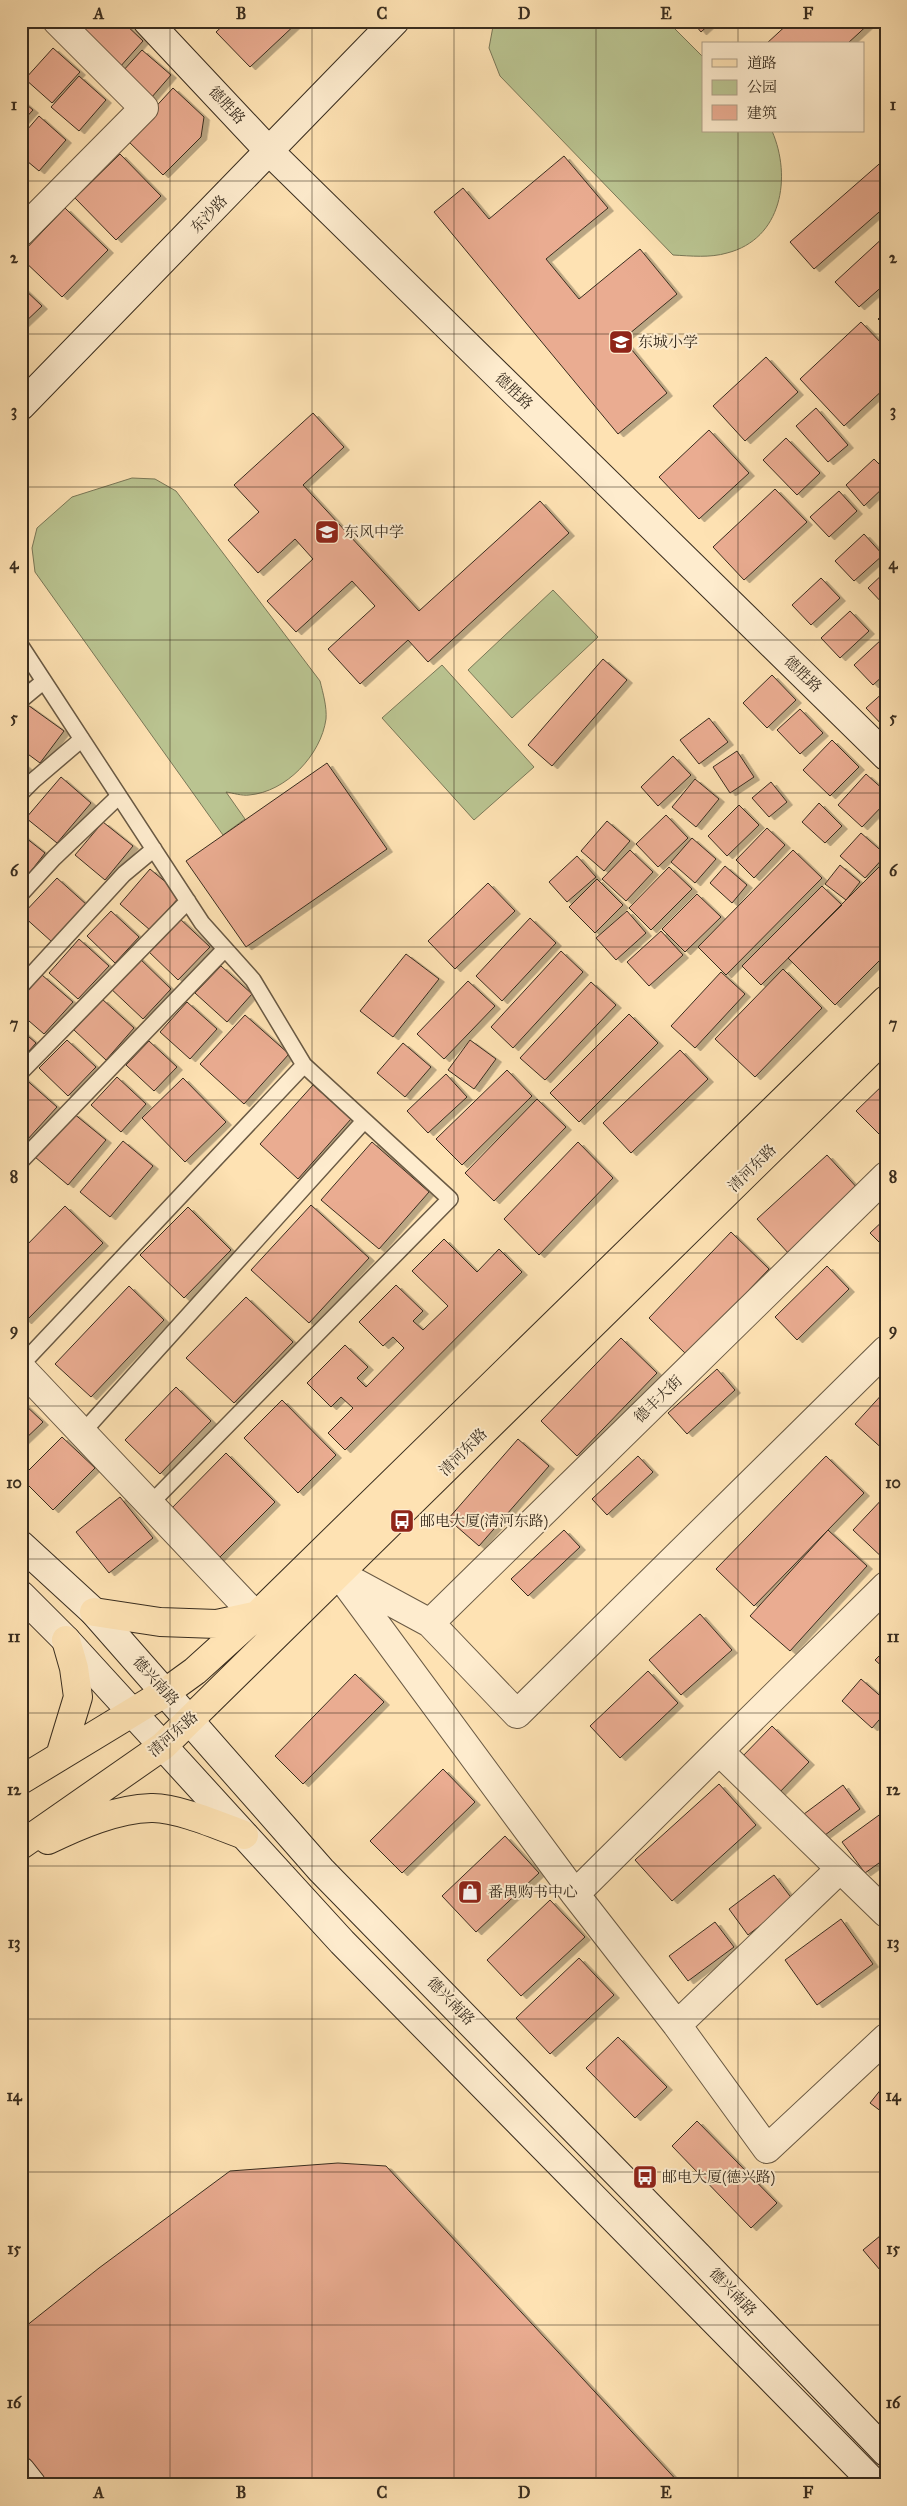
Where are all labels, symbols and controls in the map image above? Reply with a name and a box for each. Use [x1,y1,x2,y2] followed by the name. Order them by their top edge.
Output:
[93,4,105,23] text: A
[236,4,246,23] text: B
[377,4,388,23] text: C
[518,4,531,23] text: D
[660,4,672,23] text: E
[803,4,814,23] text: F
[702,42,864,132] legend
[747,54,777,72] text: 道路
[747,78,777,96] text: 公园
[205,82,249,128] street label: 德胜路
[11,95,18,114] text: 1
[890,95,897,114] text: 1
[747,104,777,122] text: 建筑
[187,192,231,236] street label: 东沙路
[10,248,19,267] text: 2
[889,248,898,267] text: 2
[608,329,634,355] school or university icon: 东城小学
[638,333,698,351] place label: 东城小学
[492,369,536,413] street label: 德胜路
[11,401,17,421] text: 3
[890,401,896,421] text: 3
[314,519,340,545] school or university icon: 东风中学
[344,523,404,541] place label: 东风中学
[10,554,20,574] text: 4
[889,554,899,574] text: 4
[781,652,825,696] street label: 德胜路
[10,708,18,727] text: 5
[889,708,897,727] text: 5
[10,861,19,880] text: 6
[889,861,898,880] text: 6
[10,1014,19,1033] text: 7
[889,1014,898,1033] text: 7
[724,1140,780,1196] street label: 清河东路
[10,1167,18,1186] text: 8
[889,1167,897,1186] text: 8
[10,1320,18,1340] text: 9
[889,1320,897,1340] text: 9
[630,1372,686,1426] street label: 德丰大街
[435,1424,491,1480] street label: 清河东路
[6,1473,22,1492] text: 10
[885,1473,901,1492] text: 10
[389,1508,415,1534] bus stop icon: 邮电大厦(清河东路)
[420,1512,548,1531] place label: 邮电大厦(清河东路)
[8,1627,21,1646] text: 11
[887,1627,900,1646] text: 11
[129,1653,183,1709] street label: 德兴南路
[144,1708,202,1760] street label: 清河东路
[7,1780,22,1799] text: 12
[886,1780,901,1799] text: 12
[457,1879,483,1905] shop icon: 番禺购书中心
[488,1883,578,1901] place label: 番禺购书中心
[8,1933,20,1953] text: 13
[887,1933,899,1953] text: 13
[424,1973,478,2029] street label: 德兴南路
[6,2086,23,2106] text: 14
[885,2086,902,2106] text: 14
[632,2164,658,2190] bus stop icon: 邮电大厦(德兴路)
[662,2168,775,2187] place label: 邮电大厦(德兴路)
[7,2239,21,2258] text: 15
[886,2239,900,2258] text: 15
[706,2264,760,2320] street label: 德兴南路
[7,2393,22,2412] text: 16
[886,2393,901,2412] text: 16
[93,2483,105,2502] text: A
[236,2483,246,2502] text: B
[377,2483,388,2502] text: C
[518,2483,531,2502] text: D
[660,2483,672,2502] text: E
[803,2483,814,2502] text: F

